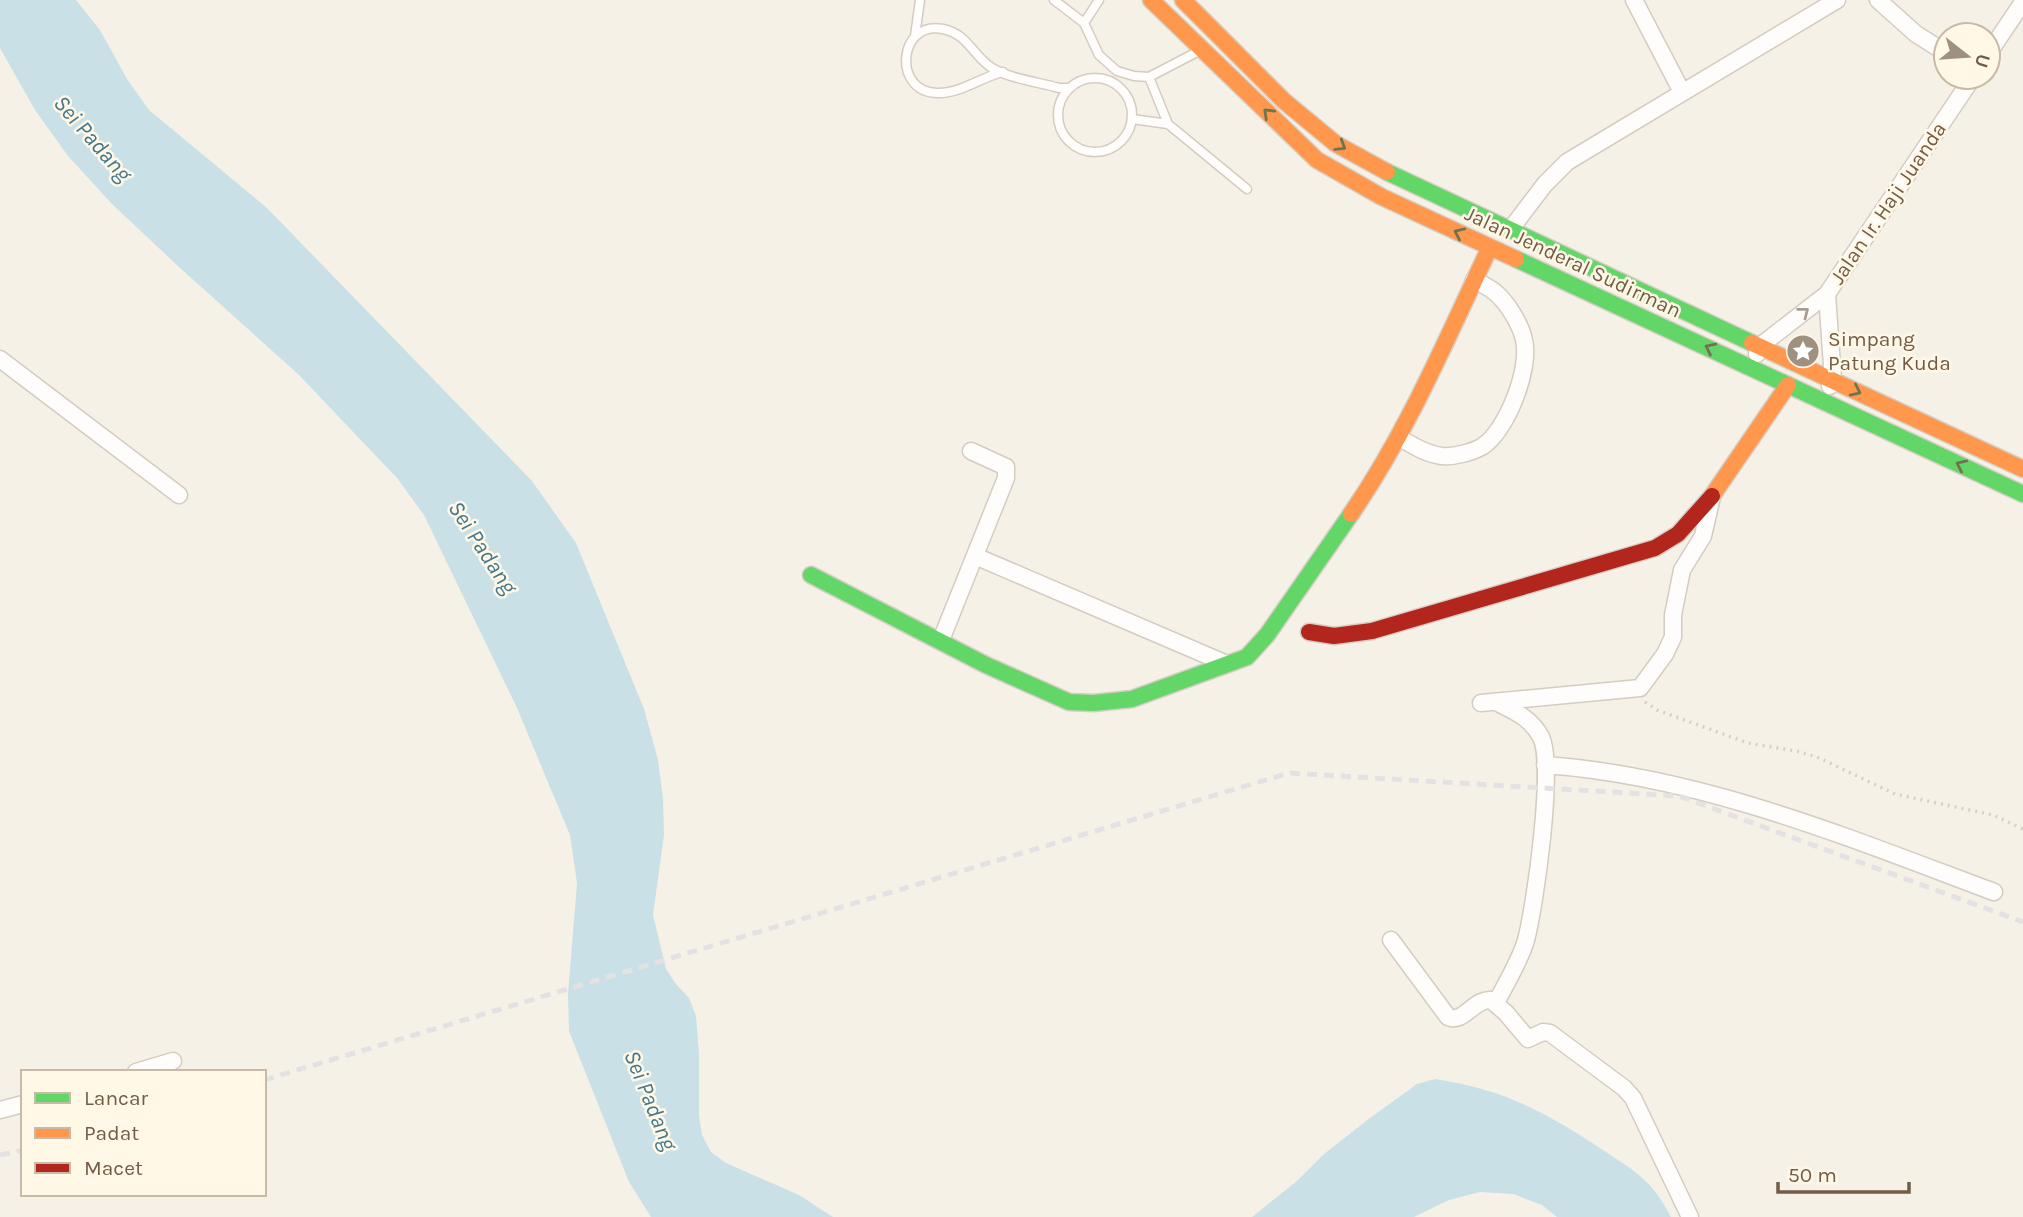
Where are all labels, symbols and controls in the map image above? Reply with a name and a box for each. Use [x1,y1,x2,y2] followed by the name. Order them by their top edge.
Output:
[1932,21,2002,91] north arrow
[1970,51,1995,70] text: U
[48,90,138,188] water label: Sei Padang
[1264,109,1277,122] one-way arrow
[1825,117,1951,289] street label: Jalan Ir. Haji Juanda
[1333,138,1346,151] one-way arrow
[1461,201,1685,323] street label: Jalan Jenderal Sudirman
[1454,227,1466,241] one-way arrow
[1796,308,1808,321] one-way arrow
[1828,327,1951,375] place label: Simpang Patung Kuda
[1784,332,1822,370] place icon: Simpang Patung Kuda
[1705,343,1718,357] one-way arrow
[1849,383,1861,397] one-way arrow
[1956,459,1968,473] one-way arrow
[443,496,523,600] water label: Sei Padang
[618,1046,683,1155] water label: Sei Padang
[21,1070,266,1196] legend
[84,1086,148,1110] text: Lancar
[84,1121,139,1145] text: Padat
[1778,1150,1909,1194] scale bar
[84,1156,143,1180] text: Macet
[1788,1163,1837,1187] text: 50 m

